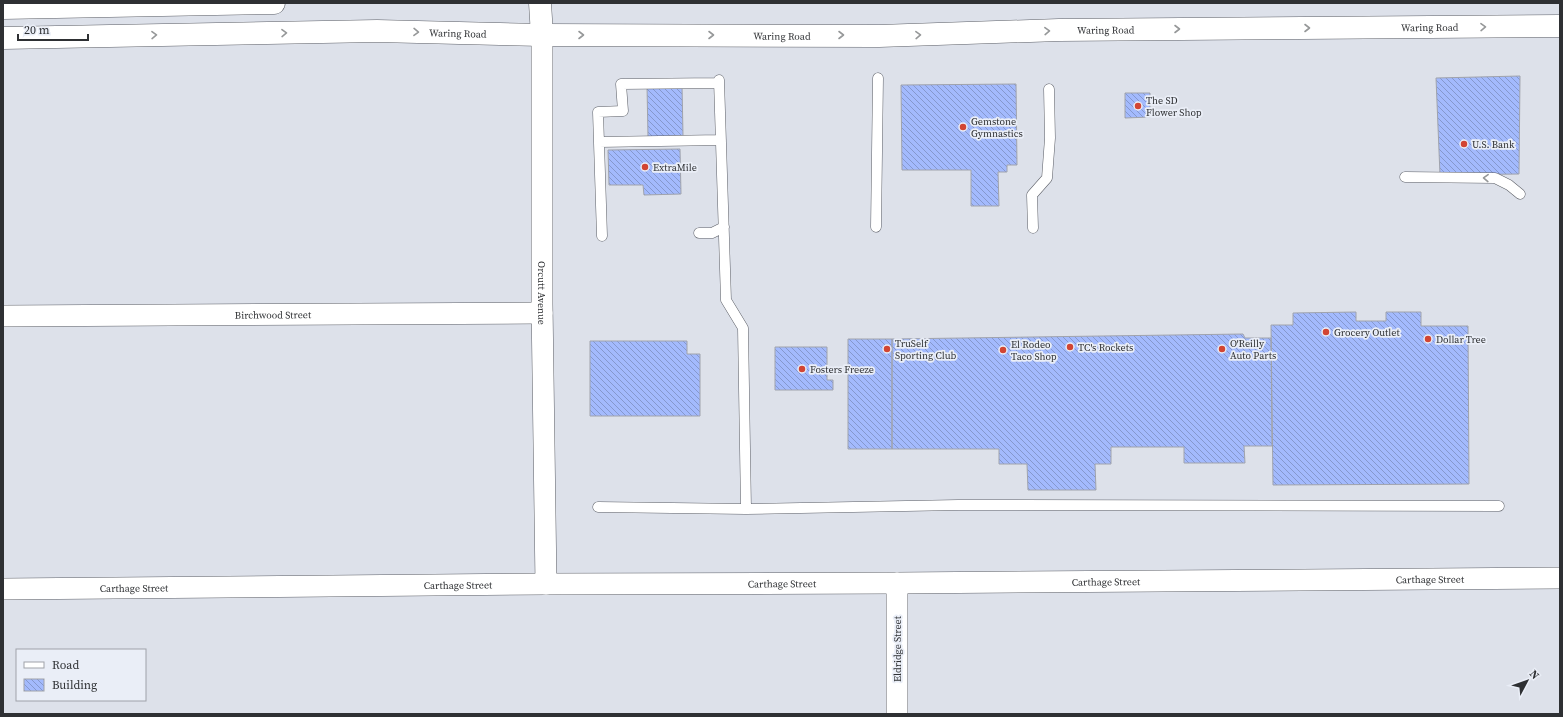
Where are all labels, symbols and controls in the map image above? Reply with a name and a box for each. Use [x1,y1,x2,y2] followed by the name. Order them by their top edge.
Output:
[18,16,88,42] scale bar
[1401,21,1459,34] street label: Waring Road
[24,22,50,38] text: 20 m
[1077,23,1135,37] street label: Waring Road
[1480,23,1486,31] one-way arrow
[1304,24,1310,32] one-way arrow
[1174,25,1180,33] one-way arrow
[429,26,487,41] street label: Waring Road
[1044,26,1050,35] one-way arrow
[413,28,419,37] one-way arrow
[281,29,287,37] one-way arrow
[753,30,811,43] street label: Waring Road
[915,30,921,39] one-way arrow
[151,31,157,40] one-way arrow
[578,31,584,39] one-way arrow
[708,31,714,39] one-way arrow
[838,31,844,39] one-way arrow
[1146,94,1202,119] place label: The SD Flower Shop
[1133,101,1143,111] marker: The SD Flower Shop
[971,115,1023,140] place label: Gemstone Gymnastics
[958,122,968,132] marker: Gemstone Gymnastics
[1472,138,1515,151] place label: U.S. Bank
[1459,139,1469,149] marker: U.S. Bank
[653,161,697,174] place label: ExtraMile
[640,162,650,172] marker: ExtraMile
[1483,174,1489,182] one-way arrow
[535,261,548,325] street label: Orcutt Avenue
[235,308,312,322] street label: Birchwood Street
[1334,326,1400,339] place label: Grocery Outlet
[1321,327,1331,337] marker: Grocery Outlet
[1436,333,1486,346] place label: Dollar Tree
[1423,334,1433,344] marker: Dollar Tree
[895,337,957,362] place label: TruSelf Sporting Club
[1230,337,1276,362] place label: O'Reilly Auto Parts
[1011,338,1057,363] place label: El Rodeo Taco Shop
[1078,341,1133,354] place label: TC's Rockets
[1065,342,1075,352] marker: TC's Rockets
[882,344,892,354] marker: TruSelf Sporting Club
[1217,344,1227,354] marker: O'Reilly Auto Parts
[998,345,1008,355] marker: El Rodeo Taco Shop
[810,363,874,376] place label: Fosters Freeze
[797,364,807,374] marker: Fosters Freeze
[1396,573,1465,586] street label: Carthage Street
[1072,575,1141,589] street label: Carthage Street
[748,577,817,590] street label: Carthage Street
[424,578,493,592] street label: Carthage Street
[100,581,169,595] street label: Carthage Street
[891,615,904,682] street label: Eldridge Street
[16,649,146,701] legend
[52,657,79,673] text: Road
[1507,661,1547,701] north arrow
[1526,667,1542,683] text: N
[52,677,97,693] text: Building

